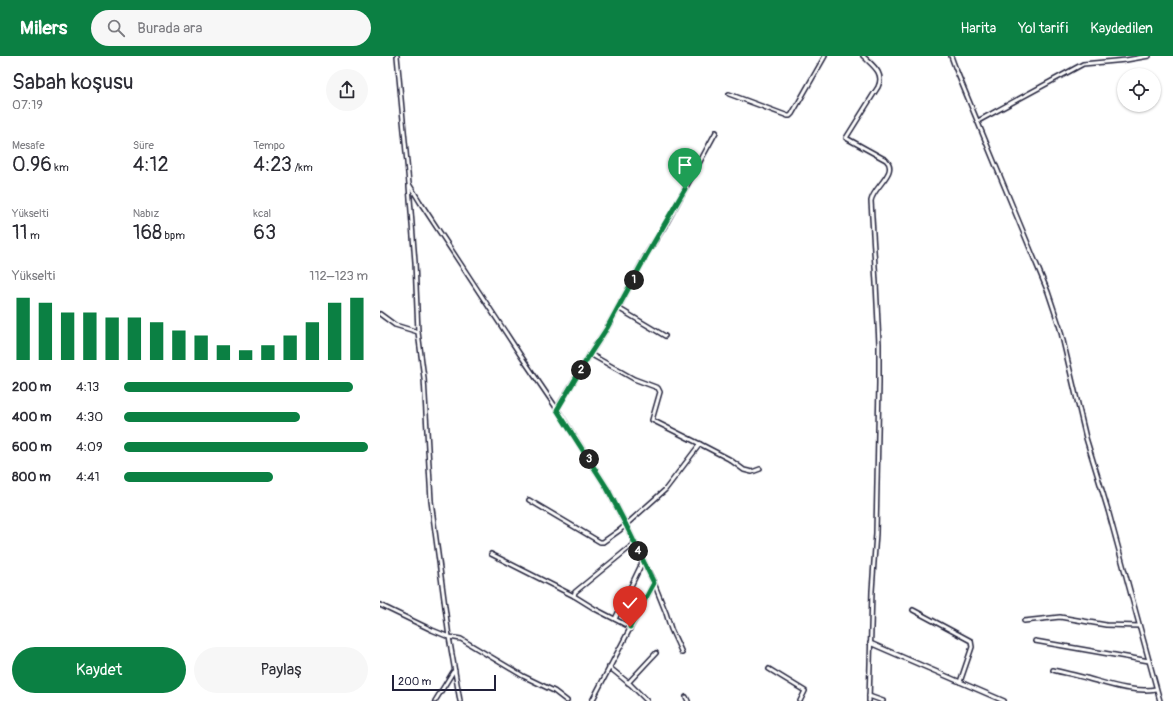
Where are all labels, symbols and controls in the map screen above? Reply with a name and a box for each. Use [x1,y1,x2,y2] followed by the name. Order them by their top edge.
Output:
[91,10,371,46] search box
[20,16,67,40] text: Milers
[105,17,127,39] icon: search
[137,19,202,38] text: Burada ara
[960,20,996,37] text: Harita
[1018,20,1068,37] text: Yol tarifi
[1090,20,1153,37] text: Kaydedilen
[12,68,134,96] text: Sabah koşusu
[1117,68,1161,112] map controls
[1117,68,1161,112] button: locate
[326,69,368,111] button: share
[12,97,43,113] text: 07:19
[12,139,45,152] text: Mesafe
[133,139,154,152] text: Süre
[253,139,285,152] text: Tempo
[668,148,702,189] pin
[12,152,52,177] text: 0.96
[133,152,169,177] text: 4:12
[253,152,292,177] text: 4:23
[674,154,696,176] icon: arrive
[52,161,69,174] text: km
[292,161,313,174] text: /km
[12,207,49,220] text: Yükselti
[133,207,159,220] text: Nabız
[253,207,271,220] text: kcal
[12,220,28,245] text: 11
[133,220,162,245] text: 168
[253,220,276,245] text: 63
[28,229,40,242] text: m
[162,229,185,242] text: bpm
[12,268,55,284] text: Yükselti
[309,268,368,284] text: 112–123 m
[624,270,644,290] pin: 1
[632,273,636,286] text: 1
[571,360,591,380] pin: 2
[578,363,584,376] text: 2
[12,379,51,395] text: 200 m
[76,379,99,395] text: 4:13
[12,409,52,425] text: 400 m
[76,409,103,425] text: 4:30
[12,439,52,455] text: 600 m
[76,439,103,455] text: 4:09
[579,449,599,469] pin: 3
[586,452,592,465] text: 3
[12,469,51,485] text: 800 m
[76,469,100,485] text: 4:41
[628,541,648,561] pin: 4
[635,544,641,557] text: 4
[613,586,647,627] pin
[619,592,641,614] icon: check
[12,647,186,693] button: Kaydet
[194,647,368,693] button: Paylaş
[392,673,496,692] scale bar
[398,675,431,688] text: 200 m

